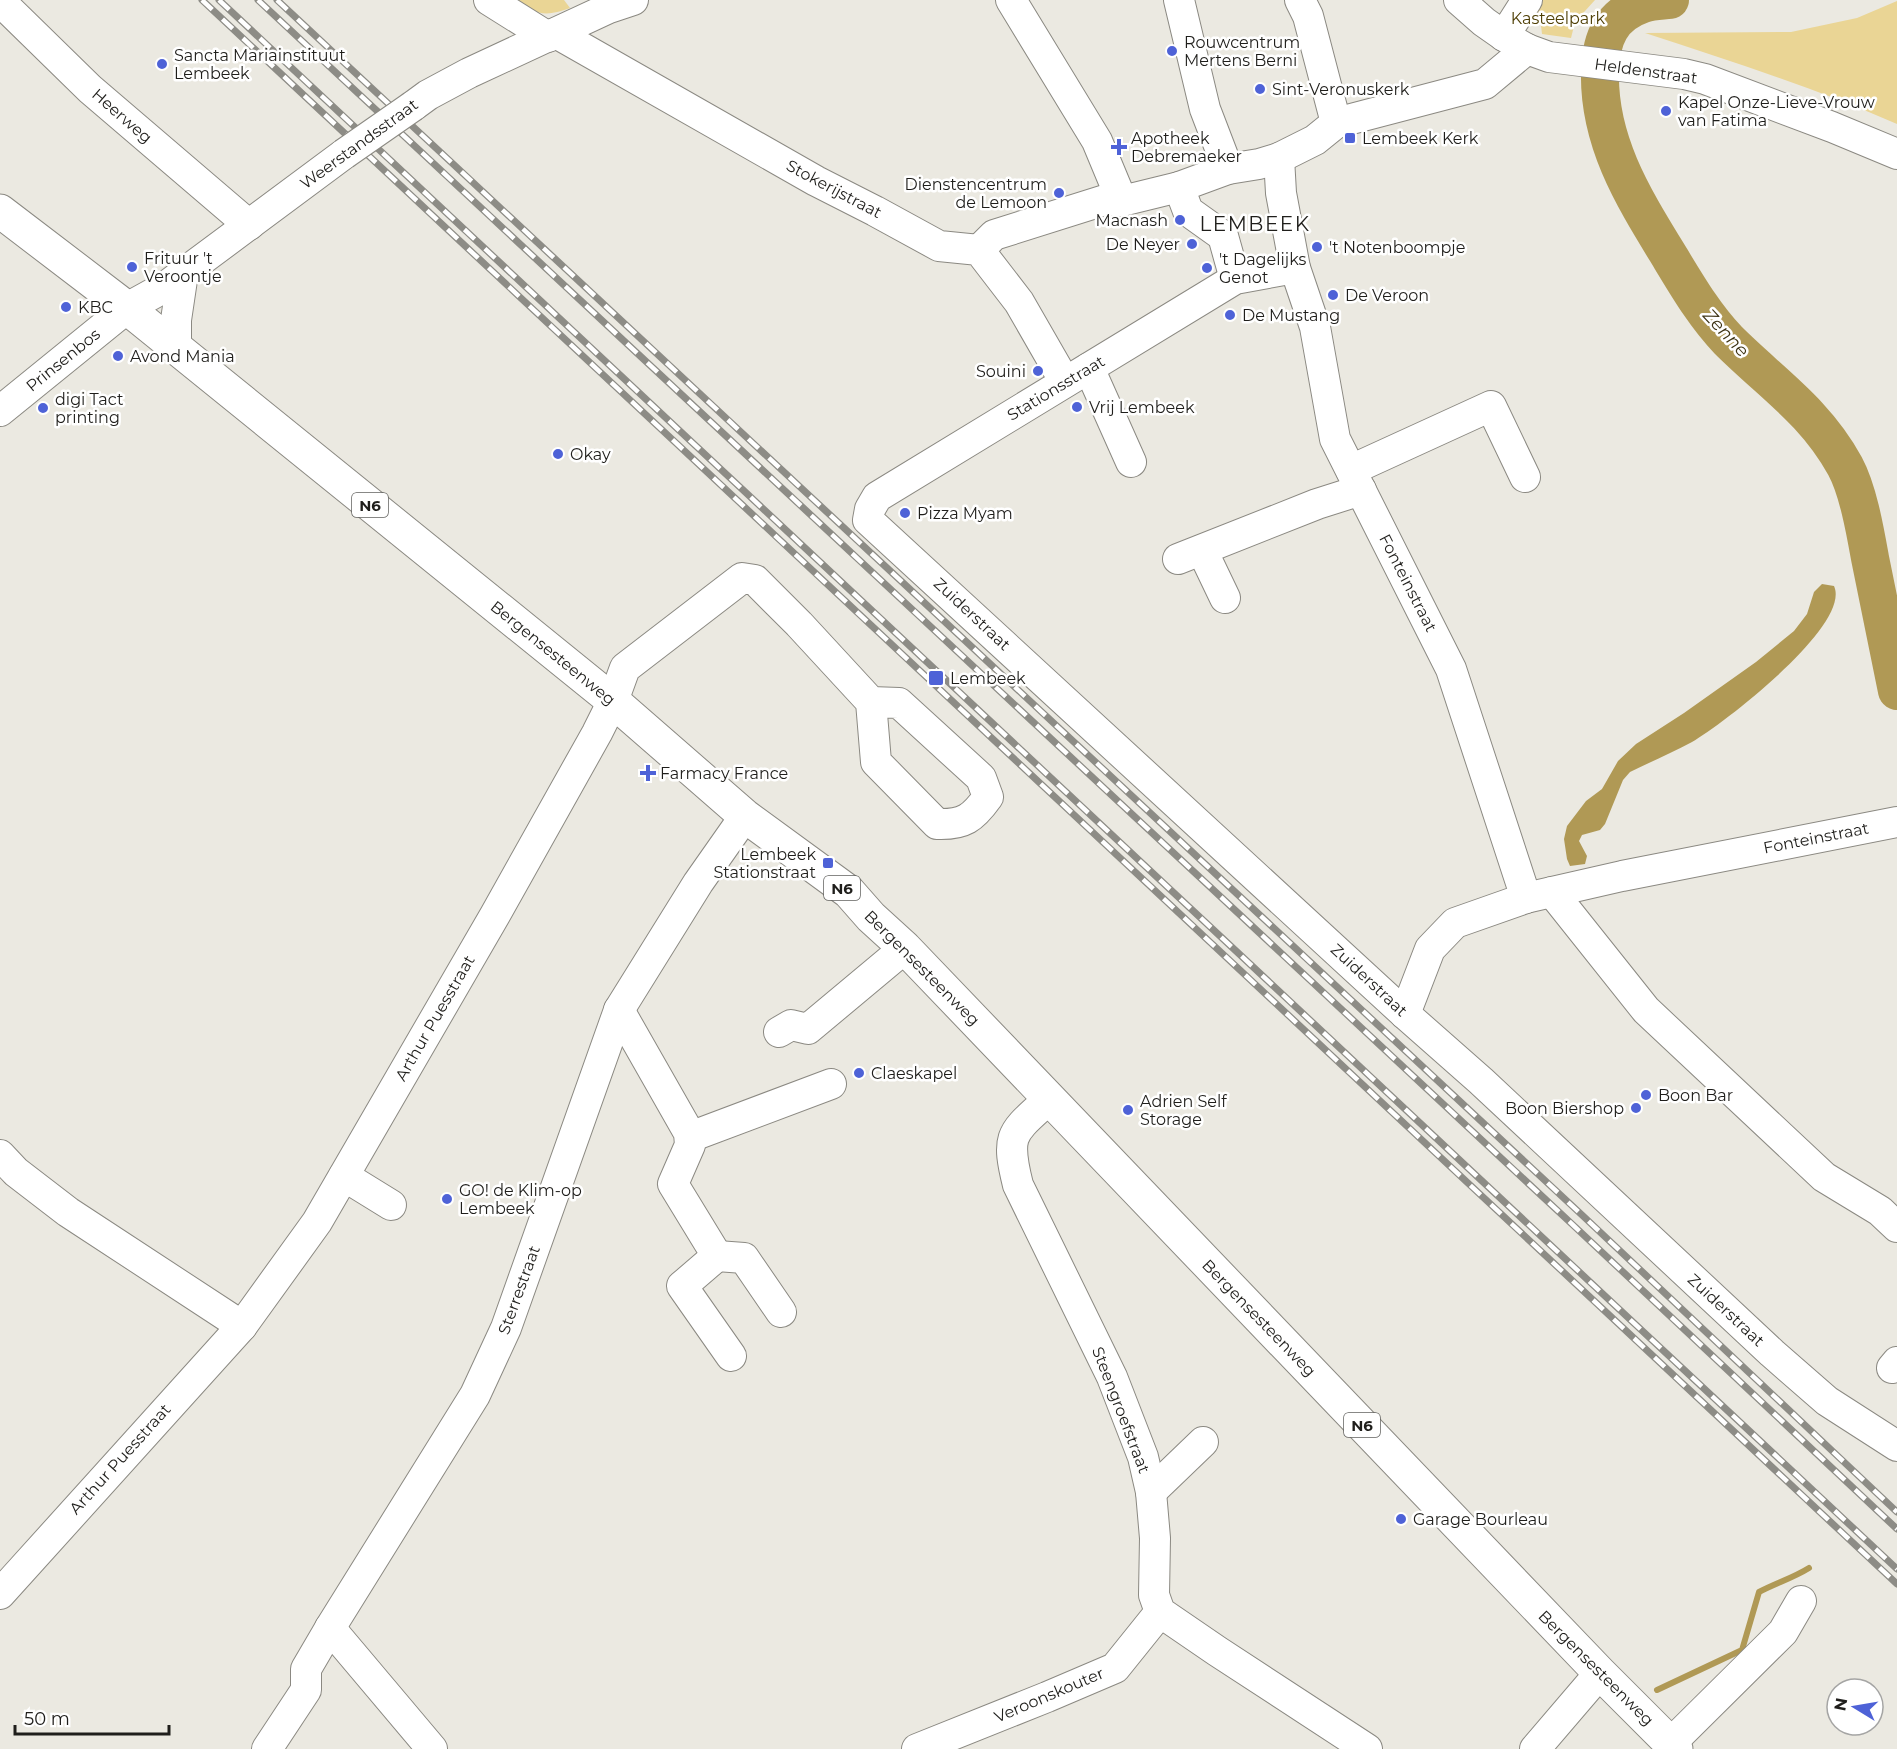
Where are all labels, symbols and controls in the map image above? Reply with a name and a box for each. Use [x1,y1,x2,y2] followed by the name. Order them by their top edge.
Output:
[1511,9,1606,28] park label: Kasteelpark
[1184,33,1300,70] place label: Rouwcentrum Mertens Berni
[1165,44,1179,58] marker: Rouwcentrum Mertens Berni
[174,46,346,83] place label: Sancta Mariainstituut Lembeek
[1593,54,1699,88] street label: Heldenstraat
[155,57,169,71] marker: Sancta Mariainstituut Lembeek
[1272,80,1410,99] place label: Sint-Veronuskerk
[1253,82,1267,96] marker: Sint-Veronuskerk
[88,85,156,147] street label: Heerweg
[1678,93,1875,130] place label: Kapel Onze-Lieve-Vrouw van Fatima
[296,95,422,193] street label: Weerstandsstraat
[1659,104,1673,118] marker: Kapel Onze-Lieve-Vrouw van Fatima
[1131,129,1242,166] place label: Apotheek Debremaeker
[1362,129,1479,148] place label: Lembeek Kerk
[1343,131,1357,145] marker: Lembeek Kerk
[1112,140,1126,154] marker: Apotheek Debremaeker
[783,156,885,222] street label: Stokerijstraat
[905,175,1047,212] place label: Dienstencentrum de Lemoon
[1052,186,1066,200] marker: Dienstencentrum de Lemoon
[1095,211,1168,230] place label: Macnash
[1200,212,1310,236] district label: LEMBEEK
[1173,213,1187,227] marker: Macnash
[1106,235,1180,254] place label: De Neyer
[1185,237,1199,251] marker: De Neyer
[1329,238,1465,257] place label: 't Notenboompje
[1310,240,1324,254] marker: 't Notenboompje
[144,249,222,286] place label: Frituur 't Veroontje
[1219,250,1307,287] place label: 't Dagelijks Genot
[125,260,139,274] marker: Frituur 't Veroontje
[1200,261,1214,275] marker: 't Dagelijks Genot
[1345,286,1429,305] place label: De Veroon
[1326,288,1340,302] marker: De Veroon
[78,298,113,317] place label: KBC
[59,300,73,314] marker: KBC
[1698,304,1754,362] water label: Zenne
[1242,306,1340,325] place label: De Mustang
[1223,308,1237,322] marker: De Mustang
[22,324,104,396] street label: Prinsenbos
[130,347,235,366] place label: Avond Mania
[111,349,125,363] marker: Avond Mania
[1004,351,1109,425] street label: Stationsstraat
[976,362,1026,381] place label: Souini
[1031,364,1045,378] marker: Souini
[55,390,124,427] place label: digi Tact printing
[1089,398,1195,417] place label: Vrij Lembeek
[1070,400,1084,414] marker: Vrij Lembeek
[36,401,50,415] marker: digi Tact printing
[570,445,611,464] place label: Okay
[551,447,565,461] marker: Okay
[352,493,388,517] road number: N6
[917,504,1013,523] place label: Pizza Myam
[898,506,912,520] marker: Pizza Myam
[1375,531,1441,635] street label: Fonteinstraat
[930,574,1015,655] street label: Zuiderstraat
[487,597,619,709] street label: Bergensesteenweg
[927,669,945,687] marker: Lembeek
[950,669,1026,688] place label: Lembeek
[660,764,788,783] place label: Farmacy France
[641,766,655,780] marker: Farmacy France
[1762,818,1871,858] street label: Fonteinstraat
[713,845,816,882] place label: Lembeek Stationstraat
[821,856,835,870] marker: Lembeek Stationstraat
[824,876,860,900] road number: N6
[860,906,984,1030] street label: Bergensesteenweg
[1327,940,1412,1021] street label: Zuiderstraat
[391,951,479,1084] street label: Arthur Puesstraat
[871,1064,957,1083] place label: Claeskapel
[852,1066,866,1080] marker: Claeskapel
[1658,1086,1733,1105] place label: Boon Bar
[1639,1088,1653,1102] marker: Boon Bar
[1140,1092,1227,1129] place label: Adrien Self Storage
[1505,1099,1624,1118] place label: Boon Biershop
[1629,1101,1643,1115] marker: Boon Biershop
[1121,1103,1135,1117] marker: Adrien Self Storage
[459,1181,582,1218] place label: GO! de Klim-op Lembeek
[440,1192,454,1206] marker: GO! de Klim-op Lembeek
[494,1242,544,1337] street label: Sterrestraat
[1198,1256,1320,1380] street label: Bergensesteenweg
[1684,1270,1769,1351] street label: Zuiderstraat
[1088,1344,1154,1476] street label: Steengroefstraat
[65,1400,175,1518] street label: Arthur Puesstraat
[1344,1413,1380,1437] road number: N6
[1413,1510,1548,1529] place label: Garage Bourleau
[1394,1512,1408,1526] marker: Garage Bourleau
[1534,1606,1658,1730] street label: Bergensesteenweg
[991,1663,1107,1727] street label: Veroonskouter
[1825,1677,1885,1737] north arrow
[1830,1696,1851,1712] text: N
[15,1698,170,1736] scale bar
[24,1708,70,1730] text: 50 m

